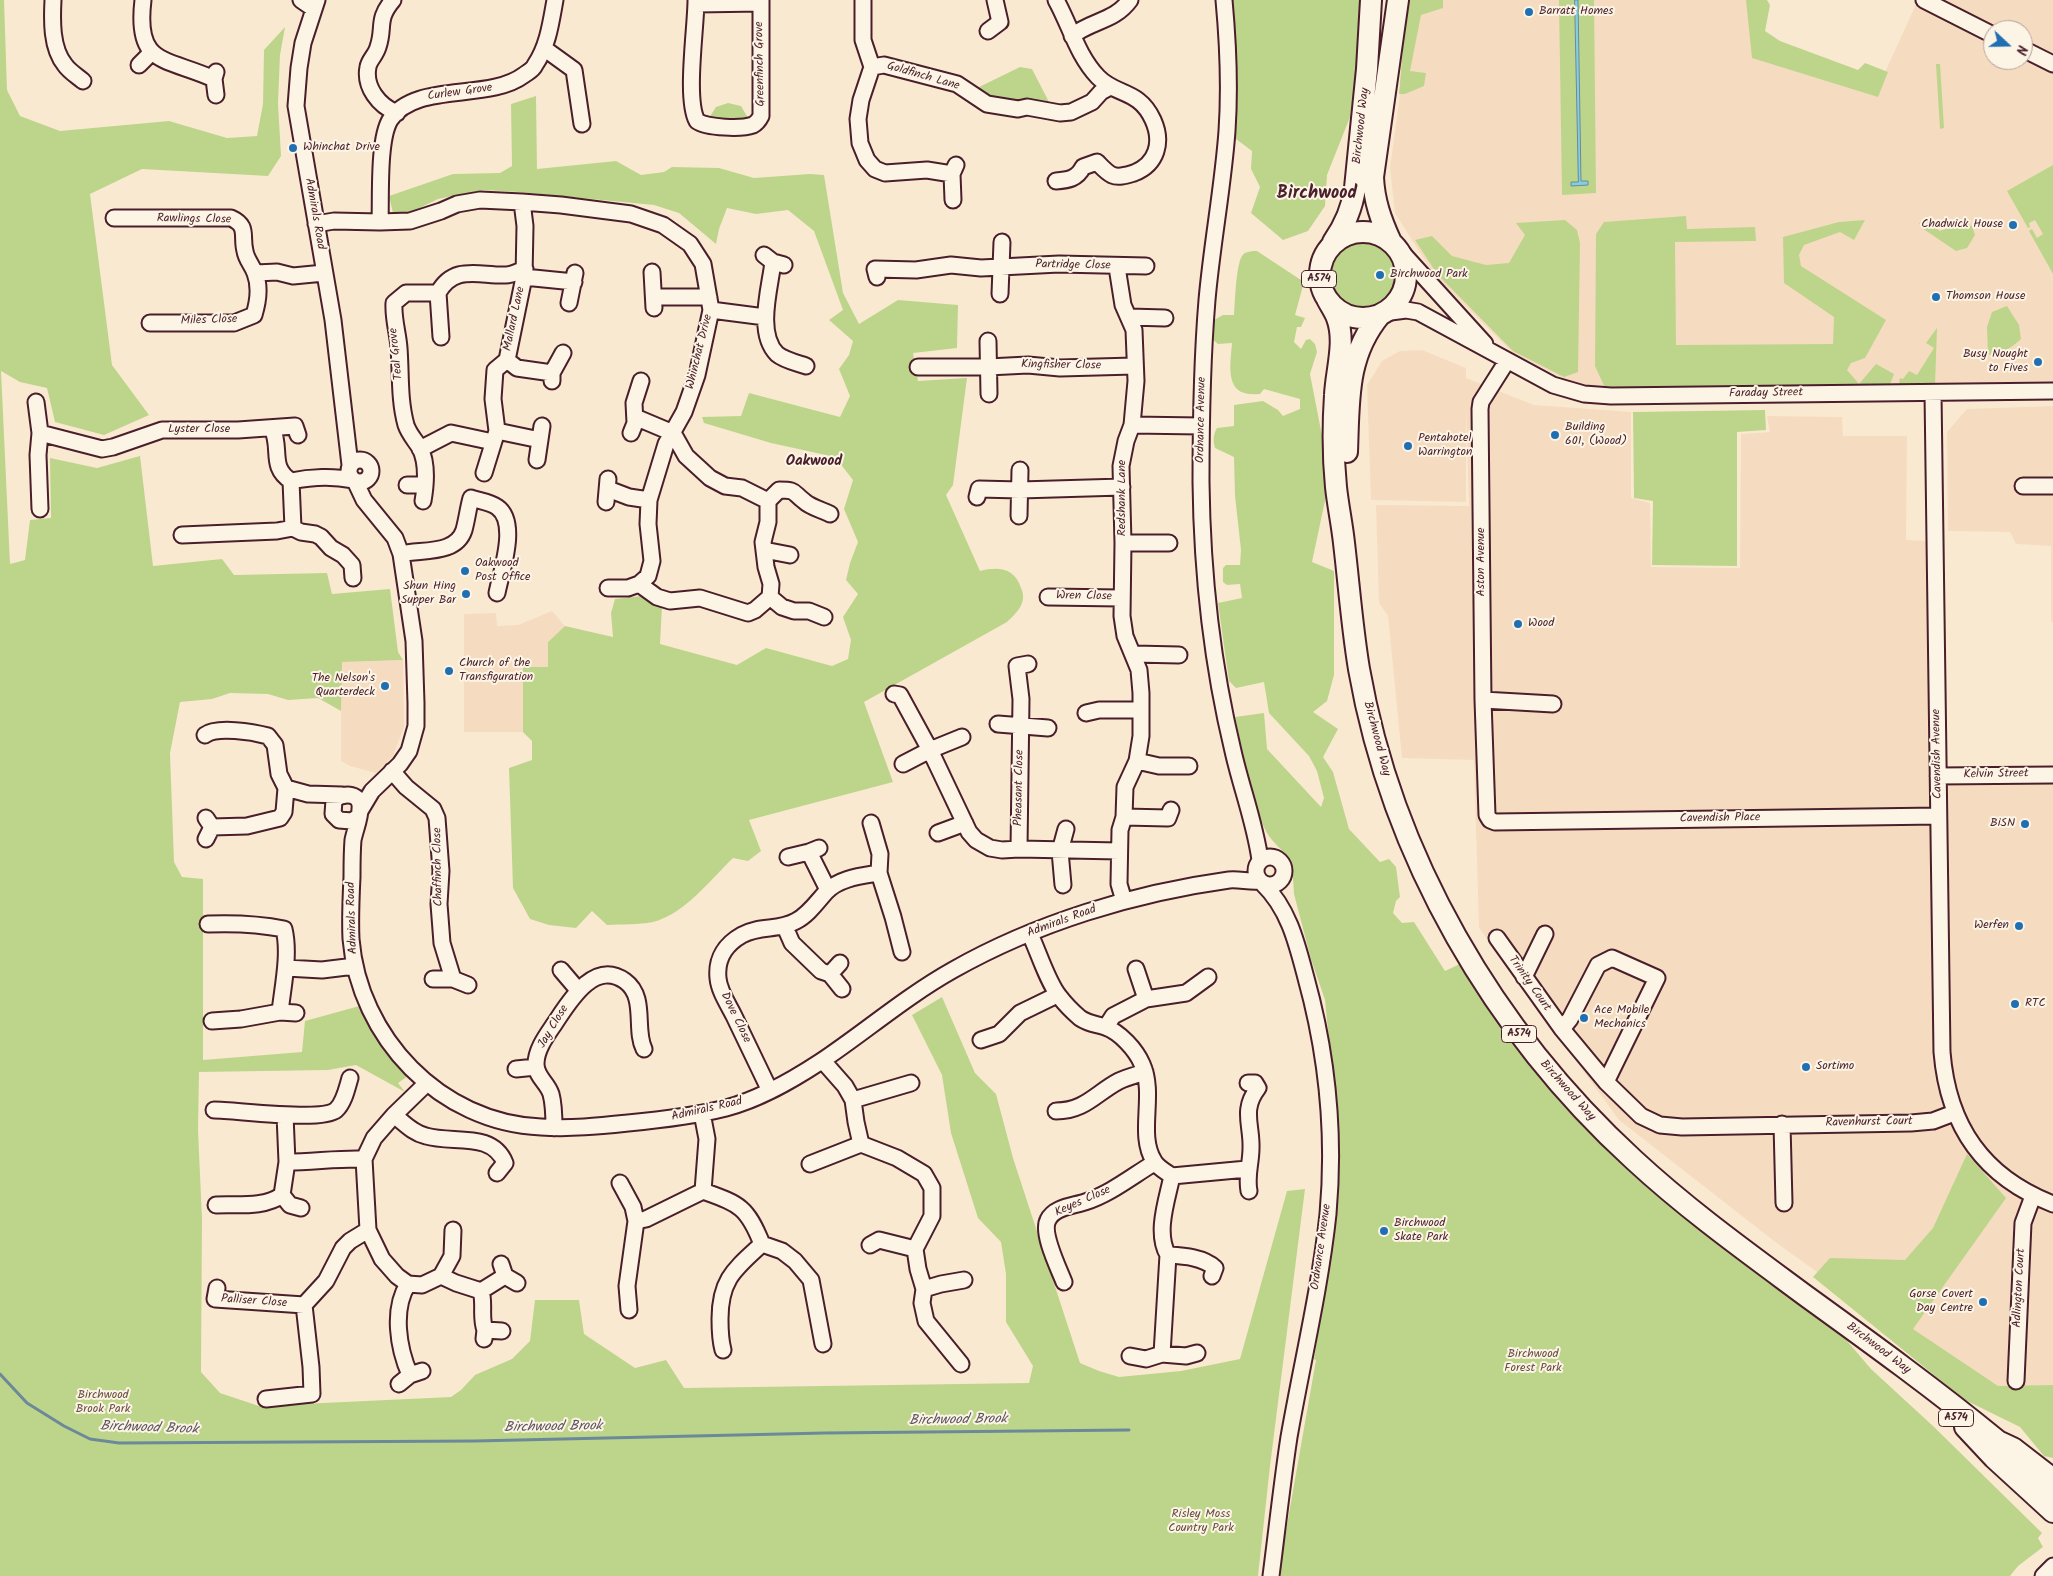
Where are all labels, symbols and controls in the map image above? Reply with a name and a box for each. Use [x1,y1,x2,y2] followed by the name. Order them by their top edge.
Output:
[1539,5,1613,19] place label: Barratt Homes
[1523,6,1535,18] marker: Barratt Homes
[1983,20,2033,70] north arrow
[753,21,769,107] street label: Greenfinch Grove
[2009,42,2033,58] text: N
[885,60,961,94] street label: Goldfinch Lane
[427,81,493,105] street label: Curlew Grove
[1351,87,1373,165] street label: Birchwood Way
[303,141,380,155] place label: Whinchat Drive
[287,142,299,154] marker: Whinchat Drive
[301,177,327,251] street label: Admirals Road
[1277,184,1357,206] district label: Birchwood
[157,212,231,228] street label: Rawlings Close
[1921,218,2003,232] place label: Chadwick House
[2007,219,2019,231] marker: Chadwick House
[1035,258,1111,274] street label: Partridge Close
[1390,268,1468,282] place label: Birchwood Park
[1374,269,1386,281] marker: Birchwood Park
[1302,270,1336,288] road number: A574
[501,286,529,352] street label: Mallard Lane
[1946,290,2025,304] place label: Thomson House
[1930,291,1942,303] marker: Thomson House
[180,313,238,329] street label: Miles Close
[684,313,716,391] street label: Whinchat Drive
[387,327,407,381] street label: Teal Grove
[1963,348,2028,376] place label: Busy Nought to Fives
[2032,356,2044,368] marker: Busy Nought to Fives
[1021,358,1101,374] street label: Kingfisher Close
[1194,377,1210,463] street label: Ordnance Avenue
[1729,386,1803,402] street label: Faraday Street
[1565,421,1627,449] place label: Building 601, (Wood)
[168,423,230,437] street label: Lyster Close
[1549,429,1561,441] marker: Building 601, (Wood)
[1418,432,1472,460] place label: Pentahotel Warrington
[1402,440,1414,452] marker: Pentahotel Warrington
[786,453,842,471] district label: Oakwood
[1116,460,1130,536] street label: Redshank Lane
[1475,527,1489,597] street label: Aston Avenue
[475,557,530,585] place label: Oakwood Post Office
[459,565,471,577] marker: Oakwood Post Office
[401,580,456,608] place label: Shun Hing Supper Bar
[460,588,472,600] marker: Shun Hing Supper Bar
[1056,589,1112,605] street label: Wren Close
[1528,617,1554,631] place label: Wood
[1512,618,1524,630] marker: Wood
[459,657,533,685] place label: Church of the Transfiguration
[443,665,455,677] marker: Church of the Transfiguration
[312,672,375,700] place label: The Nelson's Quarterdeck
[379,680,391,692] marker: The Nelson's Quarterdeck
[1359,700,1393,778] street label: Birchwood Way
[1930,709,1946,799] street label: Cavendish Avenue
[1012,750,1028,826] street label: Pheasant Close
[1963,767,2029,783] street label: Kelvin Street
[1680,811,1760,827] street label: Cavendish Place
[1990,817,2015,831] place label: BiSN
[2019,818,2031,830] marker: BiSN
[431,827,447,907] street label: Chaffinch Close
[345,882,361,954] street label: Admirals Road
[1026,903,1098,941] street label: Admirals Road
[1974,919,2009,933] place label: Werfen
[2013,920,2025,932] marker: Werfen
[1505,953,1553,1015] street label: Trinity Court
[717,990,753,1046] street label: Dove Close
[2025,997,2046,1011] place label: RTC
[2009,998,2021,1010] marker: RTC
[536,1003,572,1051] street label: Jay Close
[1594,1004,1649,1032] place label: Ace Mobile Mechanics
[1578,1012,1590,1024] marker: Ace Mobile Mechanics
[1502,1026,1536,1042] road number: A574
[1536,1058,1598,1124] street label: Birchwood Way
[1816,1060,1854,1074] place label: Sortimo
[1800,1061,1812,1073] marker: Sortimo
[670,1095,744,1125] street label: Admirals Road
[1825,1115,1913,1131] street label: Ravenhurst Court
[1053,1183,1113,1221] street label: Keyes Close
[1309,1203,1335,1291] street label: Ordnance Avenue
[1394,1217,1448,1245] place label: Birchwood Skate Park
[1378,1225,1390,1237] marker: Birchwood Skate Park
[2011,1248,2029,1328] street label: Adlington Court
[1909,1288,1973,1316] place label: Gorse Covert Day Centre
[220,1293,288,1311] street label: Palliser Close
[1977,1296,1989,1308] marker: Gorse Covert Day Centre
[1843,1320,1913,1378] street label: Birchwood Way
[1504,1348,1562,1376] park label: Birchwood Forest Park
[76,1389,130,1417] park label: Birchwood Brook Park
[1938,1410,1974,1426] road number: A574
[909,1412,1007,1430] water label: Birchwood Brook
[100,1419,198,1439] water label: Birchwood Brook
[504,1419,602,1437] water label: Birchwood Brook
[1168,1508,1234,1536] park label: Risley Moss Country Park

